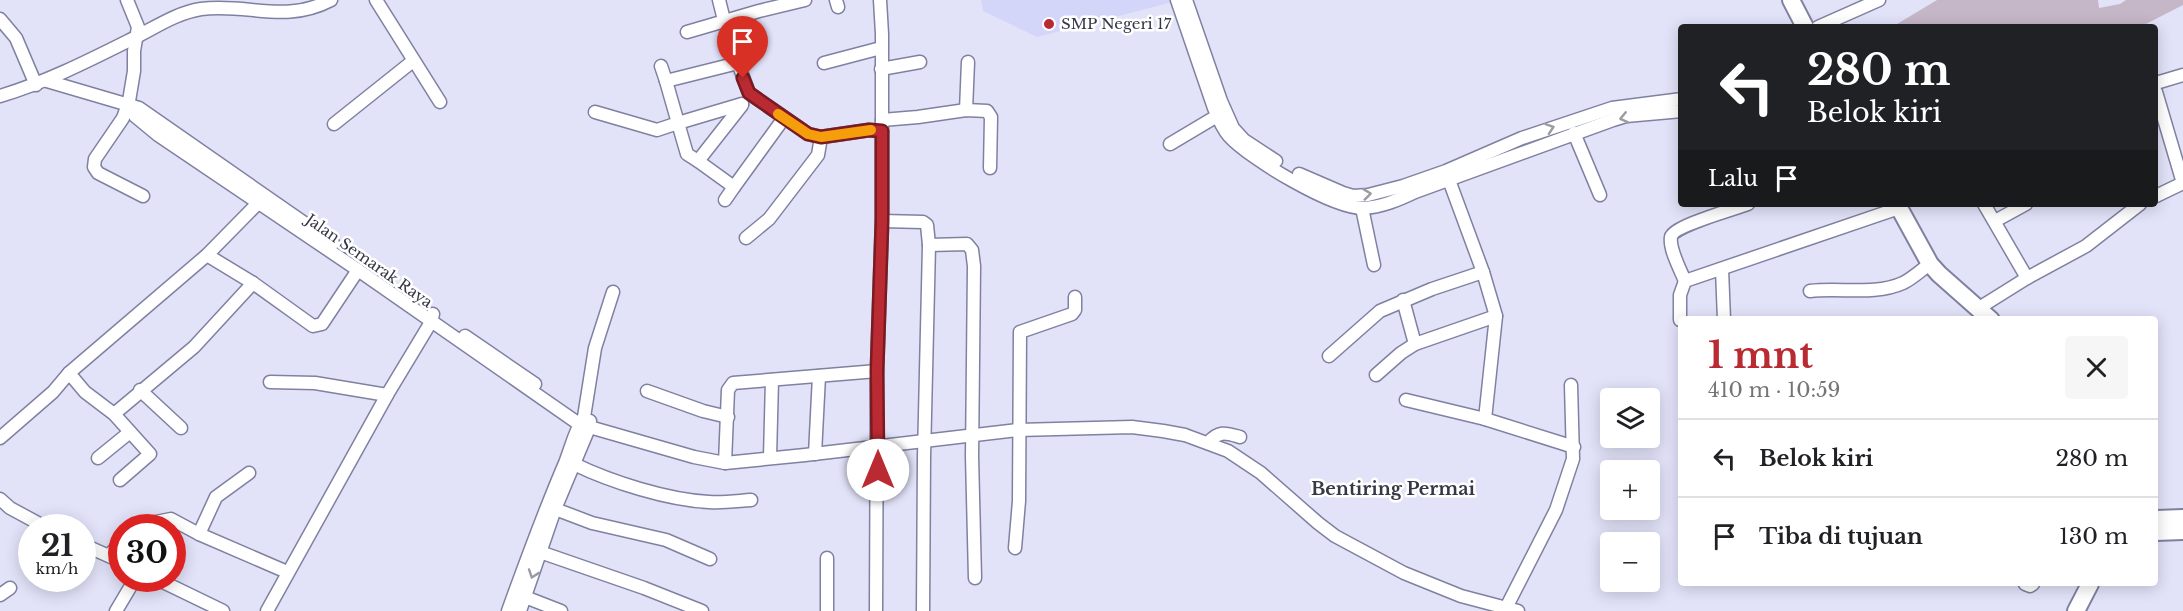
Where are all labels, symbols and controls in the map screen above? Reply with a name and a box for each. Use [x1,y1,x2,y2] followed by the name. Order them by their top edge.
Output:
[1061,14,1172,33] place label: SMP Negeri 17
[717,16,768,78] pin
[1042,17,1056,31] marker: SMP Negeri 17
[726,25,759,58] icon: arrive
[1807,44,1950,96] text: 280 m
[1708,48,1786,126] icon: left
[1807,96,1942,129] text: Belok kiri
[1619,111,1629,124] one-way arrow
[1544,123,1555,136] one-way arrow
[1770,162,1803,195] icon: arrive
[1708,165,1758,192] text: Lalu
[1362,188,1371,201] one-way arrow
[301,208,437,312] street label: Jalan Semarak Raya
[1708,333,1813,378] text: 1 mnt
[2065,336,2128,399] button: close
[1708,378,1840,402] text: 410 m · 10:59
[1600,388,1660,592] map controls
[1600,388,1660,448] button: layers
[846,438,910,502] position arrow
[1708,442,1741,475] icon: left
[1759,445,1873,472] text: Belok kiri
[2055,445,2128,472] text: 280 m
[1600,460,1660,520] button: +
[1311,478,1476,500] district label: Bentiring Permai
[108,514,186,592] speed limit sign: 30
[1708,520,1741,553] icon: arrive
[1759,523,1923,550] text: Tiba di tujuan
[2059,523,2128,550] text: 130 m
[41,527,73,564] text: 21
[1600,532,1660,592] button: −
[36,559,78,578] text: km/h
[528,568,540,579] one-way arrow

